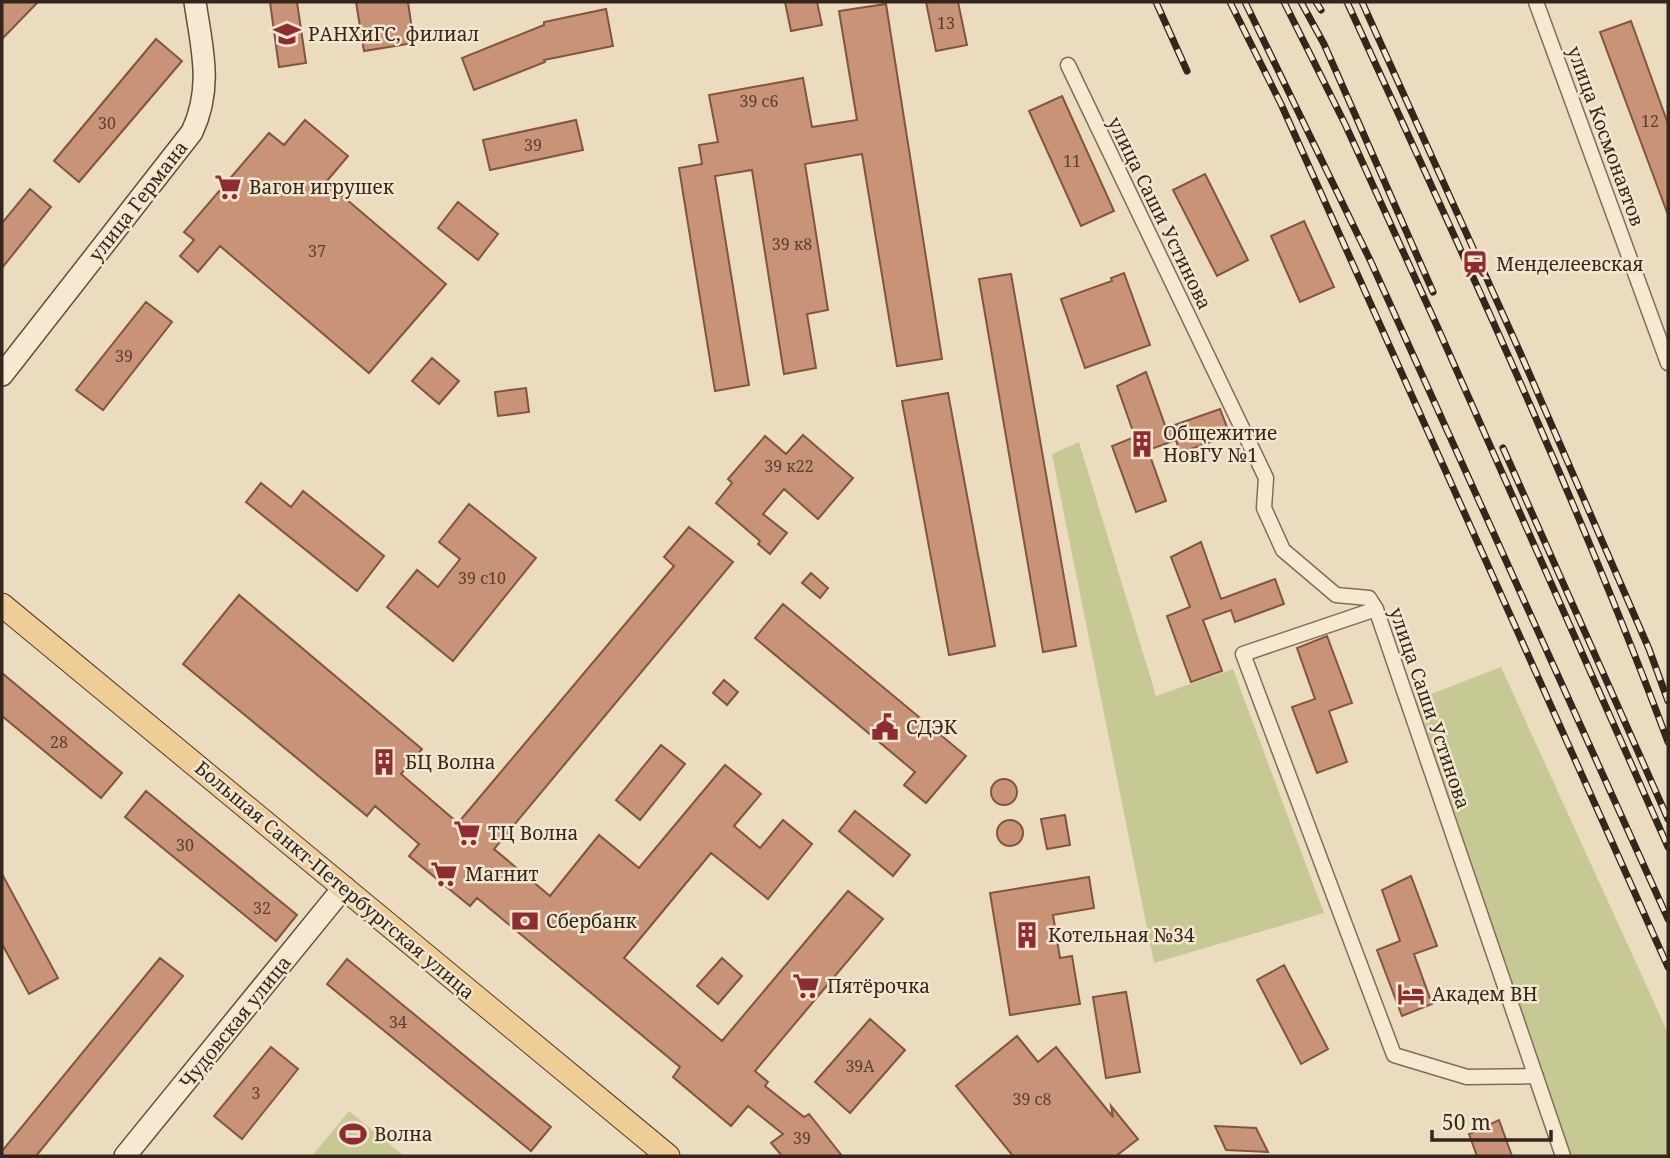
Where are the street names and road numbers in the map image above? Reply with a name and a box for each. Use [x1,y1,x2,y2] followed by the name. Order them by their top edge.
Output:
[1561,42,1651,230] street label: улица Космонавтов
[1102,112,1218,314] street label: улица Саши Устинова
[83,135,193,267] street label: улица Германа
[1383,604,1477,812] street label: улица Саши Устинова
[190,755,480,1005] street label: Большая Санкт-Петербургская улица
[173,950,297,1094] street label: Чудовская улица

